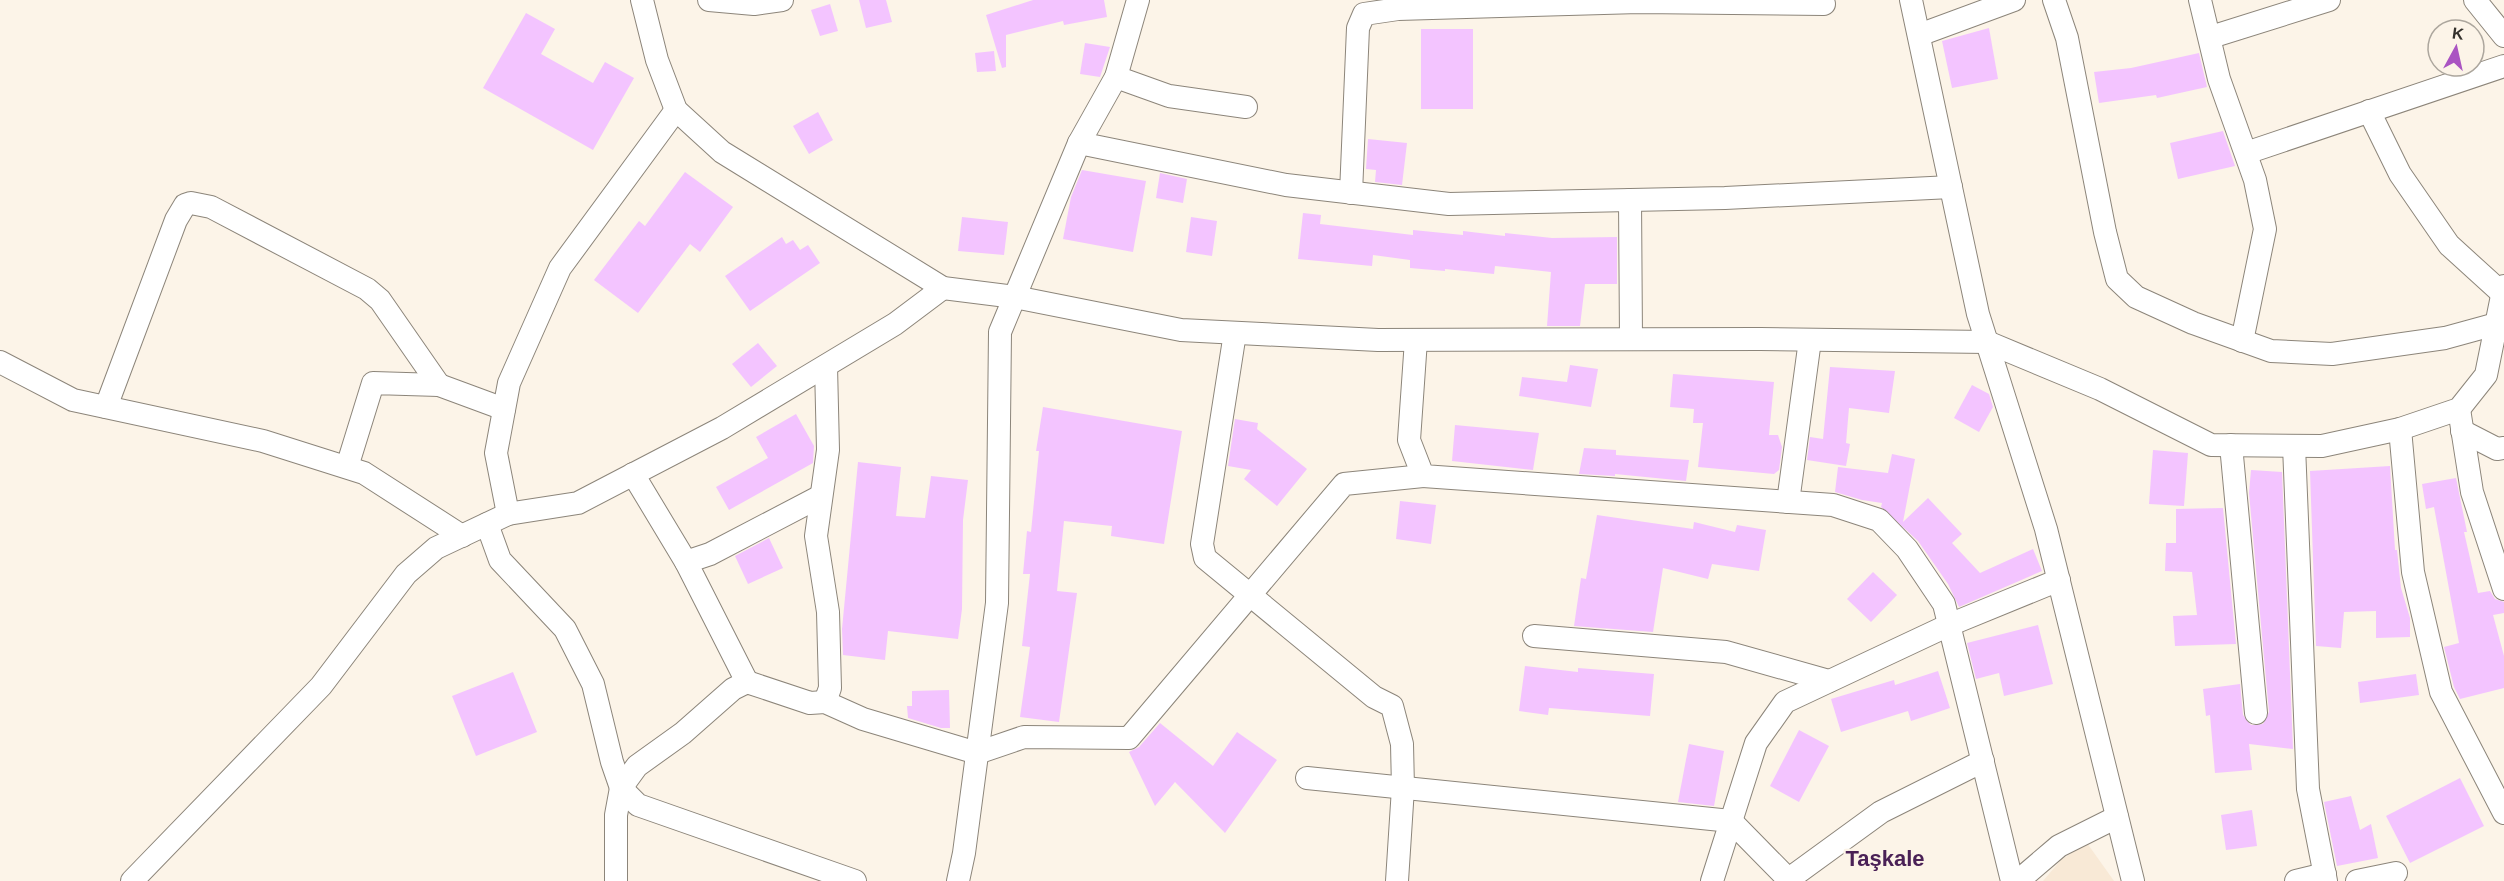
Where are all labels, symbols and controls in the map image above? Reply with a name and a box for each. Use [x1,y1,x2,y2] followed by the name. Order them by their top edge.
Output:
[2426,18,2486,78] north arrow
[2451,24,2465,43] text: K
[1845,846,1925,871] district label: Taşkale

